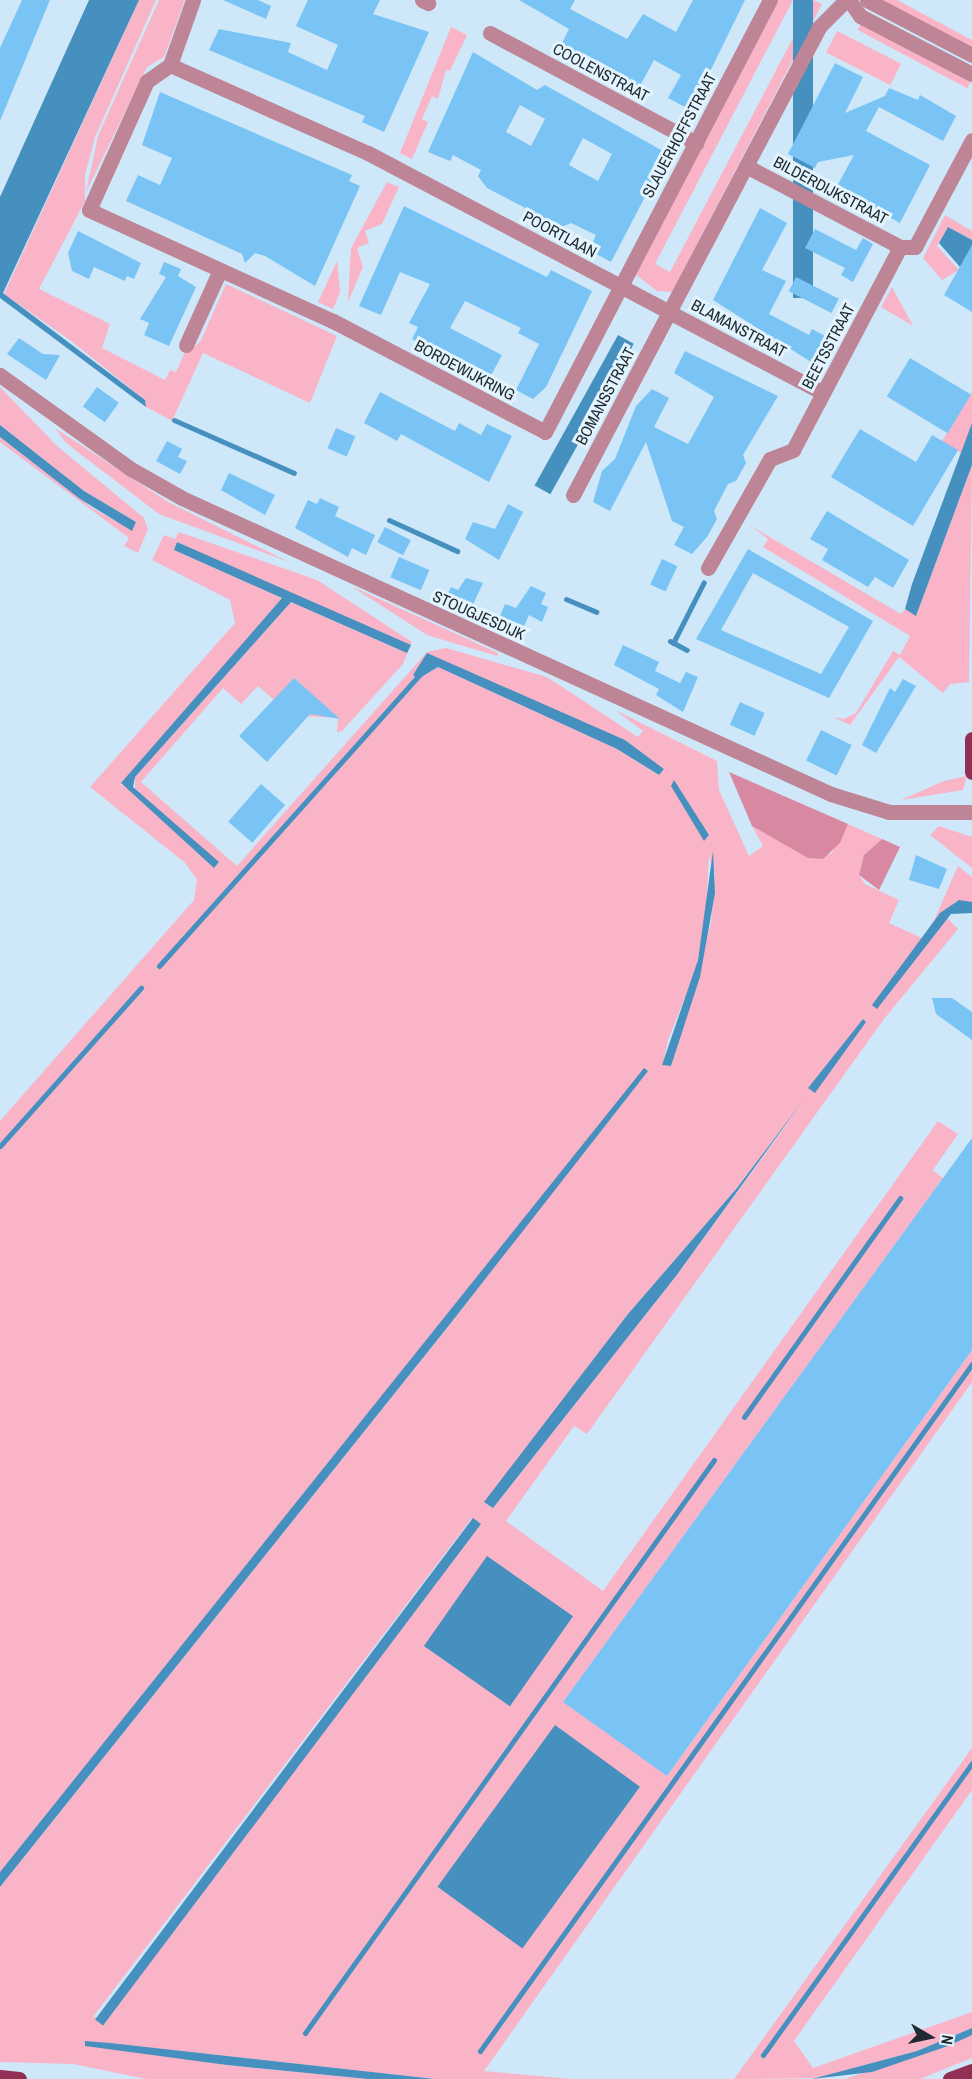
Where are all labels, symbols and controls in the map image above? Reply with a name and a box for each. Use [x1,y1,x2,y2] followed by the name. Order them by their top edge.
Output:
[550,39,652,105] street label: COOLENSTRAAT
[638,69,720,201] street label: SLAUERHOFFSTRAAT
[771,152,891,228] street label: BILDERDIJKSTRAAT
[520,207,600,261] street label: POORTLAAN
[688,295,790,361] street label: BLAMANSTRAAT
[797,300,859,392] street label: BEETSSTRAAT
[412,336,518,404] street label: BORDEWIJKRING
[571,344,639,448] street label: BOMANSSTRAAT
[430,586,528,644] street label: STOUGJESDIJK
[900,2007,960,2067] north arrow
[936,2033,959,2046] text: N

